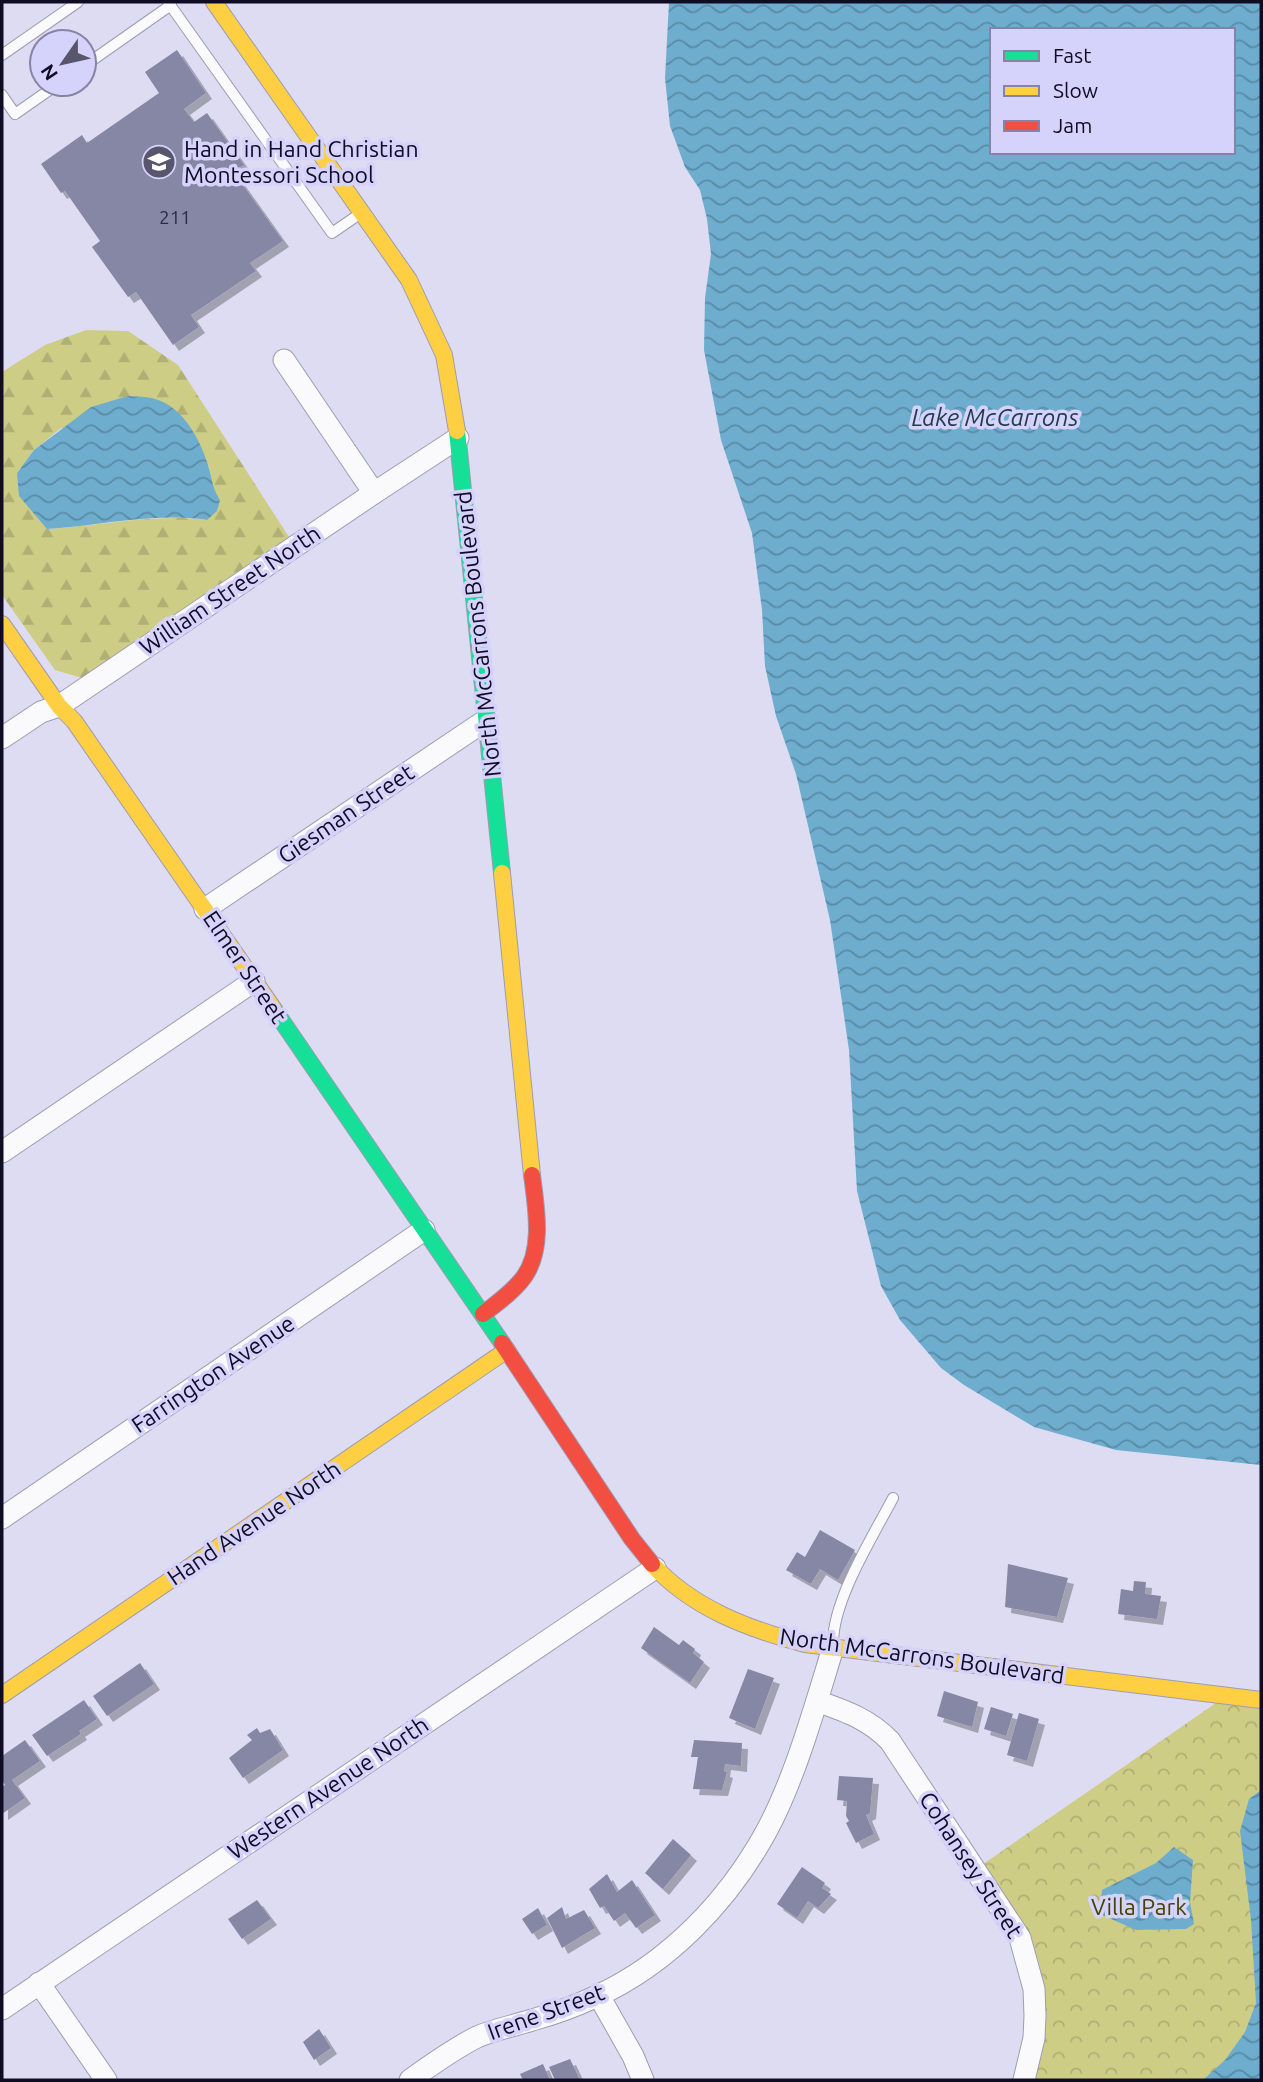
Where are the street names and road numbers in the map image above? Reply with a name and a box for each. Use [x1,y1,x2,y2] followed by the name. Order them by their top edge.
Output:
[450,490,505,778] street label: North McCarrons Boulevard
[135,520,325,659] street label: William Street North
[273,759,418,868] street label: Giesman Street
[199,906,292,1027] street label: Elmer Street
[127,1310,299,1437] street label: Farrington Avenue
[162,1455,345,1590] street label: Hand Avenue North
[778,1623,1066,1688] street label: North McCarrons Boulevard
[223,1711,433,1864] street label: Western Avenue North
[915,1787,1028,1942] street label: Cohansey Street
[484,1979,608,2044] street label: Irene Street

